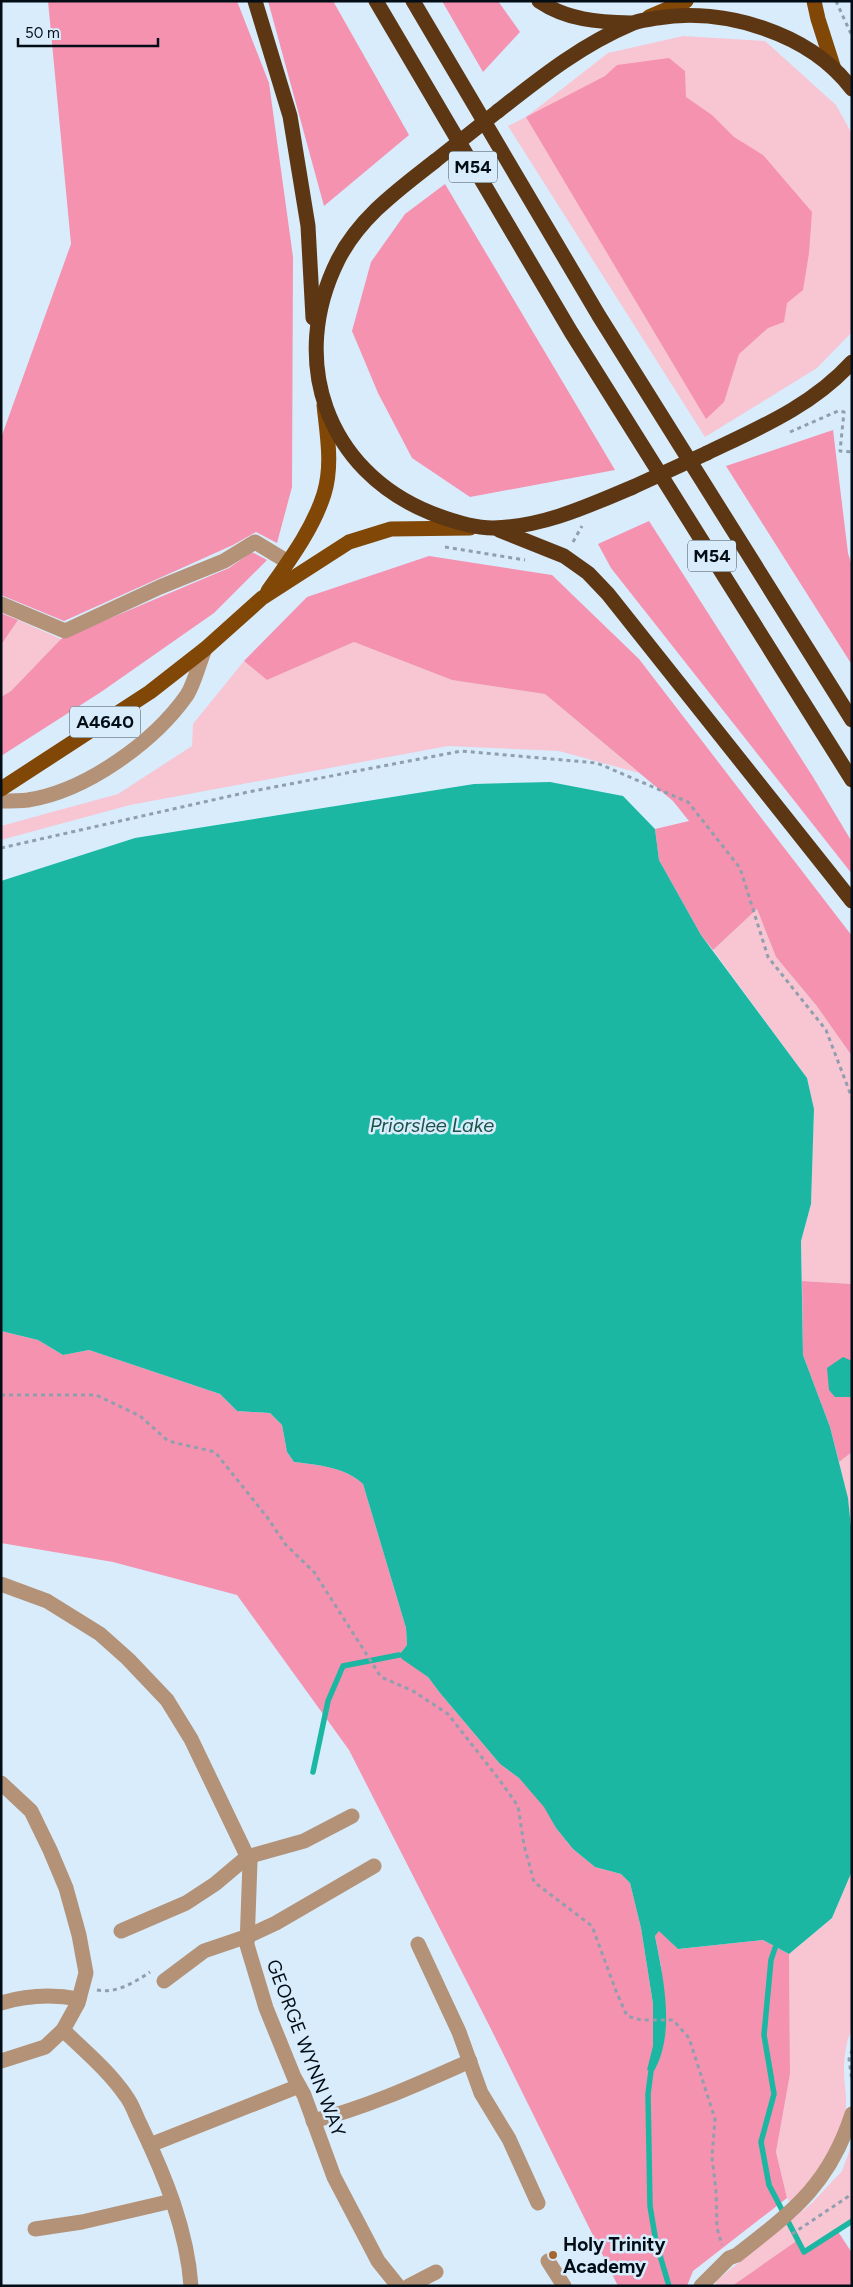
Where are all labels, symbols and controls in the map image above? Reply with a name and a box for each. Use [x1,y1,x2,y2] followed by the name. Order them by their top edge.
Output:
[18,15,158,47] scale bar
[25,24,60,42] text: 50 m
[449,152,497,182] road number: M54
[688,540,736,572] road number: M54
[70,706,140,738] road number: A4640
[370,1113,494,1137] water label: Priorslee Lake
[262,1956,351,2140] street label: GEORGE WYNN WAY
[563,2233,665,2278] place label: Holy Trinity Academy
[547,2249,559,2261] marker: Holy Trinity Academy

